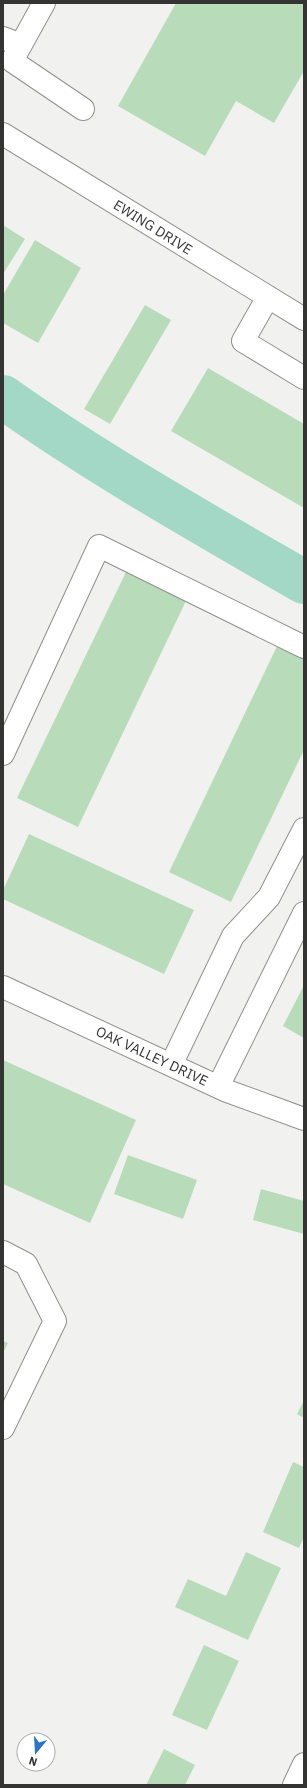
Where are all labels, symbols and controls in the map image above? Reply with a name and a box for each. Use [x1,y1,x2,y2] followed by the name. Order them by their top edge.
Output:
[110,196,196,258] street label: EWING DRIVE
[93,1022,211,1090] street label: OAK VALLEY DRIVE
[16,1732,56,1772] north arrow
[27,1754,39,1769] text: N

